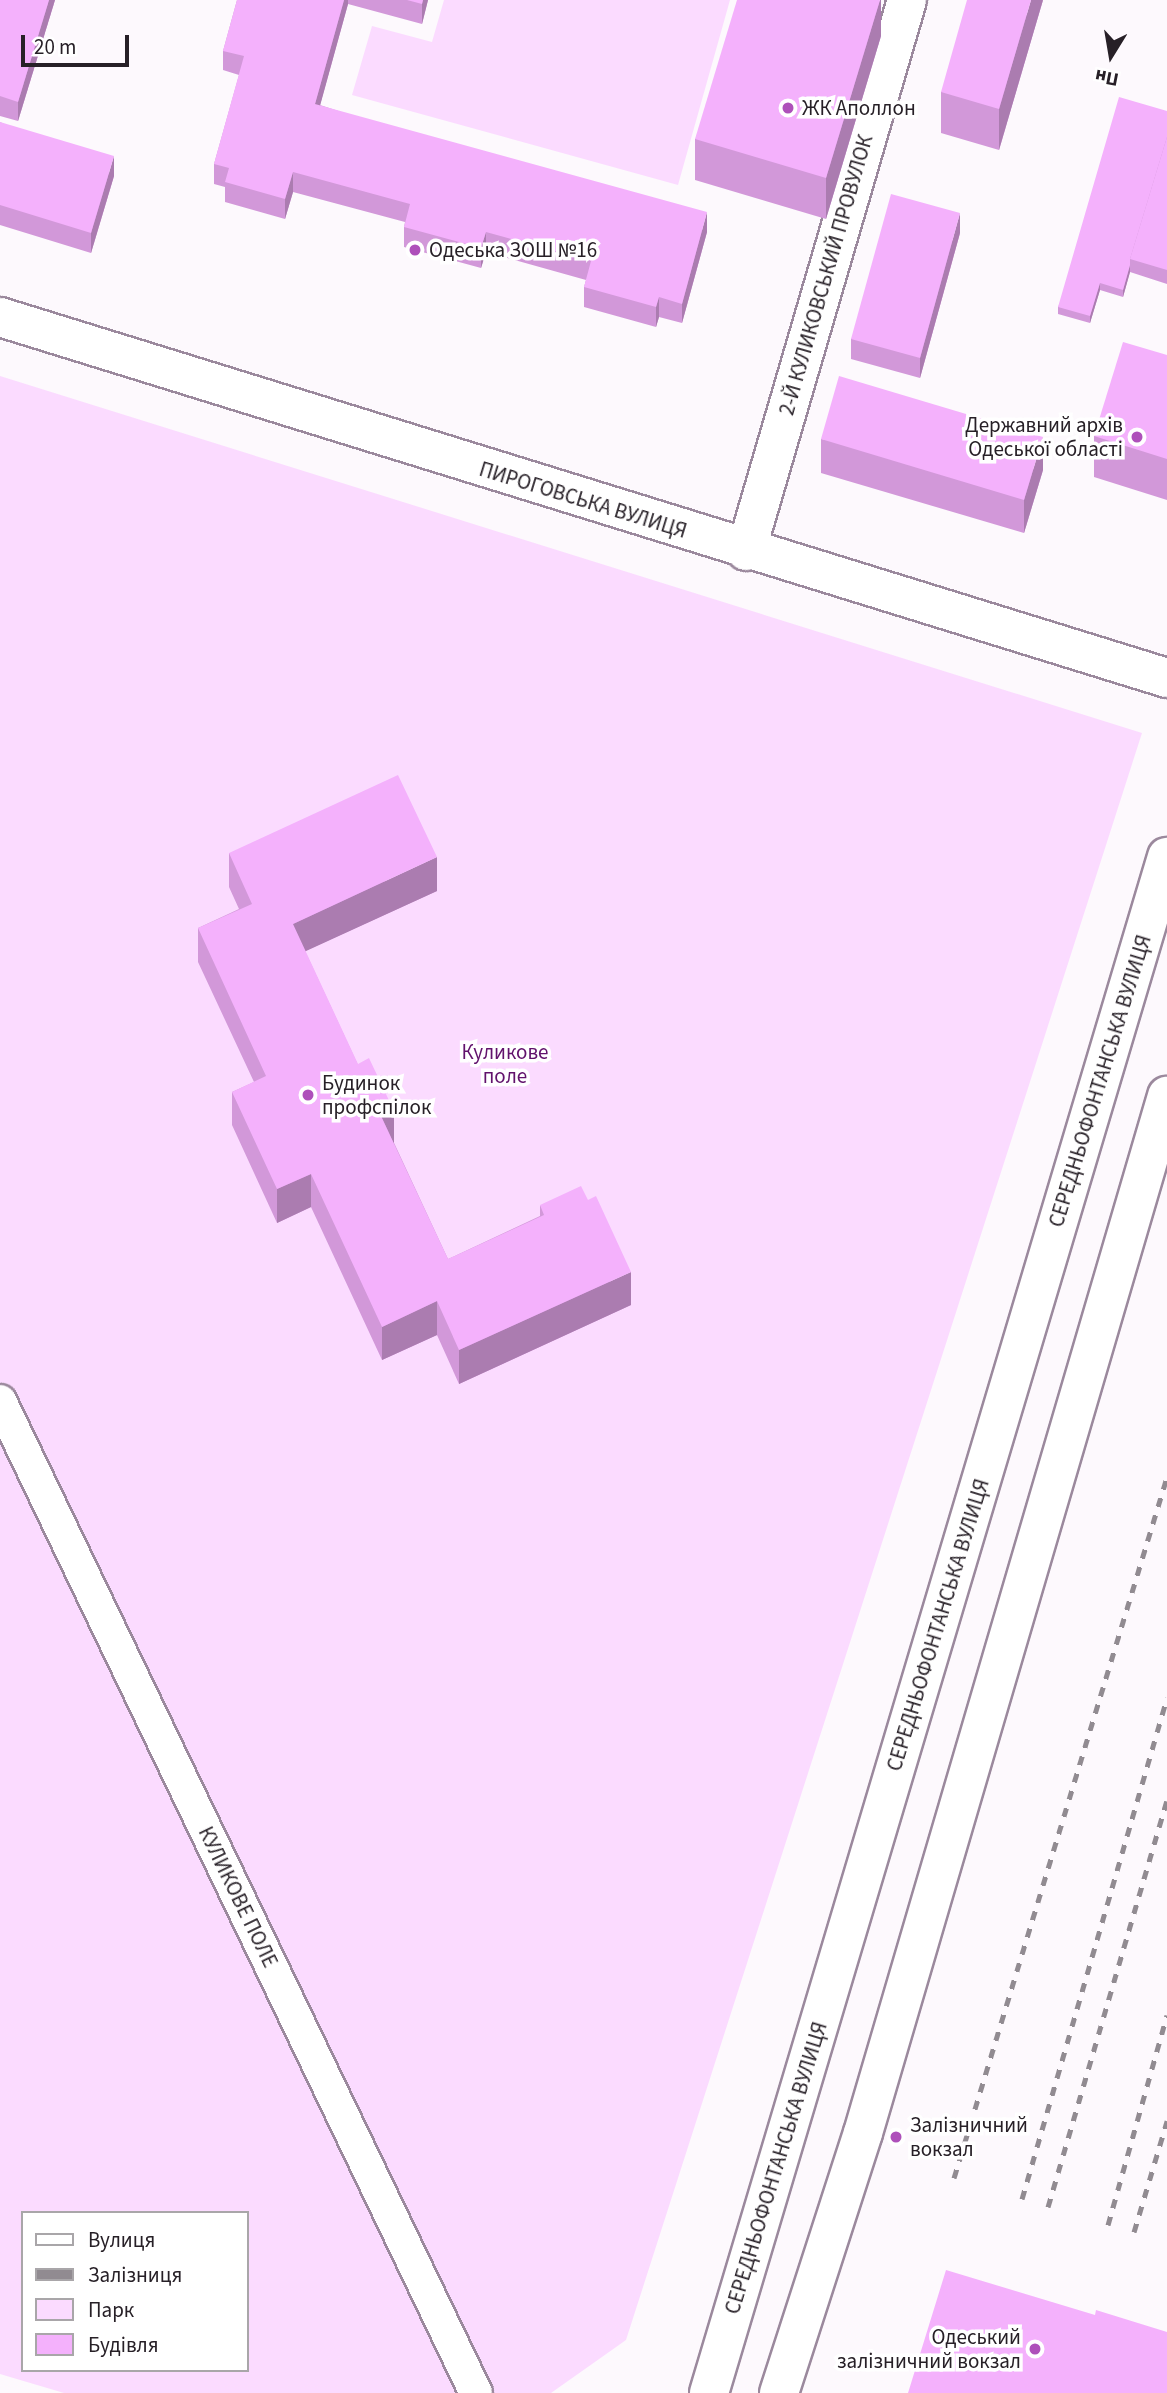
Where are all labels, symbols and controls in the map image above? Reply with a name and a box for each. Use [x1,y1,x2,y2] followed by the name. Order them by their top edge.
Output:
[24,21,133,65] scale bar
[1076,21,1146,91] north arrow
[34,32,76,62] text: 20 m
[1093,62,1121,93] text: Пн
[802,95,916,121] place label: ЖК Аполлон
[780,100,796,116] marker: ЖК Аполлон
[774,132,878,418] street label: 2-Й КУЛИКОВСЬКИЙ ПРОВУЛОК
[429,237,597,263] place label: Одеська ЗОШ №16
[407,242,423,258] marker: Одеська ЗОШ №16
[965,412,1123,462] place label: Державний архів Одеської області
[1129,429,1145,445] marker: Державний архів Одеської області
[476,456,690,544] street label: ПИРОГОВСЬКА ВУЛИЦЯ
[1043,932,1157,1230] street label: СЕРЕДНЬОФОНТАНСЬКА ВУЛИЦЯ
[462,1039,548,1089] park label: Куликове поле
[322,1070,431,1120] place label: Будинок профспілок
[300,1087,316,1103] marker: Будинок профспілок
[881,1476,995,1774] street label: СЕРЕДНЬОФОНТАНСЬКА ВУЛИЦЯ
[193,1822,283,1972] street label: КУЛИКОВЕ ПОЛЕ
[719,2019,833,2317] street label: СЕРЕДНЬОФОНТАНСЬКА ВУЛИЦЯ
[910,2112,1028,2162] place label: Залізничний вокзал
[888,2129,904,2145] marker: Залізничний вокзал
[21,2211,248,2372] legend
[88,2225,155,2255] text: Вулиця
[88,2260,182,2290] text: Залізниця
[88,2295,134,2325] text: Парк
[837,2324,1021,2374] place label: Одеський залізничний вокзал
[88,2330,159,2360] text: Будівля
[1027,2341,1043,2357] marker: Одеський залізничний вокзал

